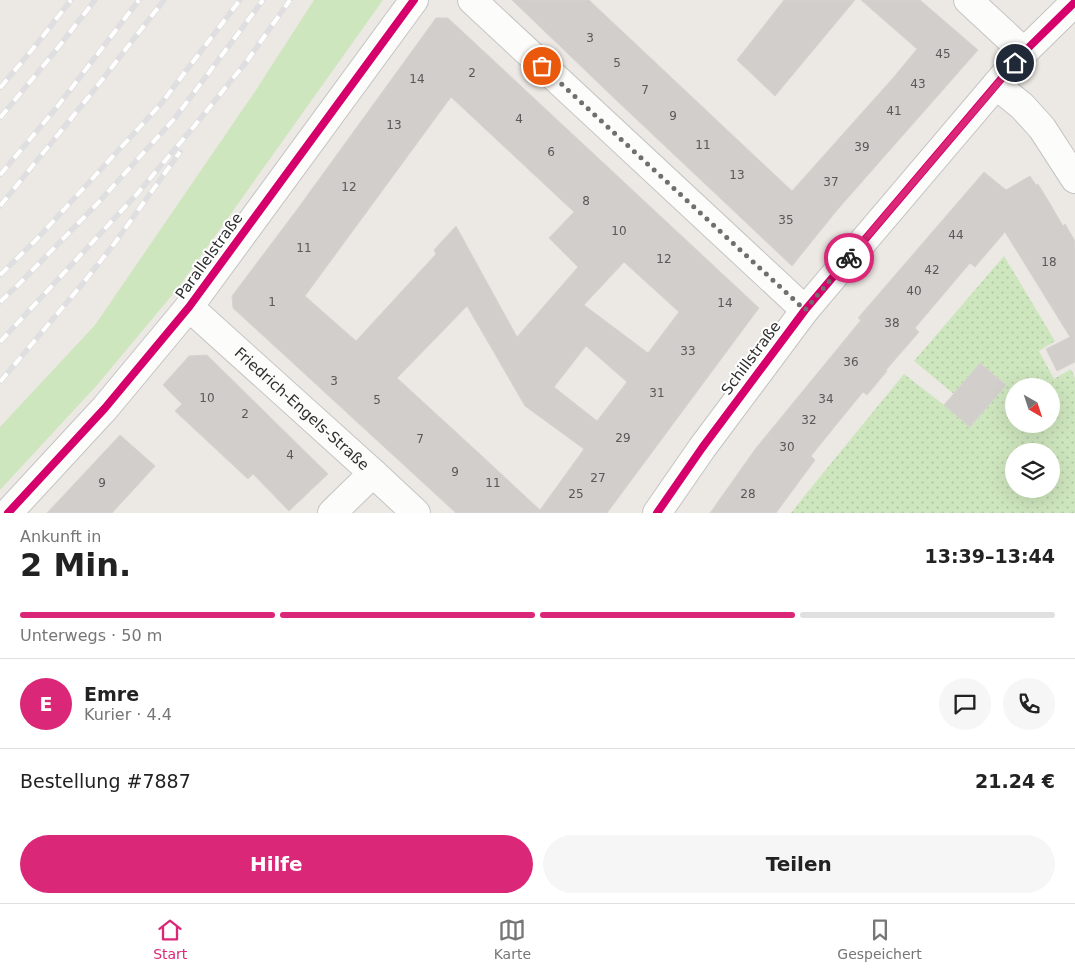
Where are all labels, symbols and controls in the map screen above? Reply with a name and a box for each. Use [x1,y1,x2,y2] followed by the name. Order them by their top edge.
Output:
[586,31,594,45] house number: 3
[994,42,1036,84] pin
[521,45,563,87] pin
[935,47,951,61] house number: 45
[1001,49,1029,77] icon: home
[528,52,556,80] icon: bag
[613,56,621,70] house number: 5
[468,66,476,80] house number: 2
[409,72,425,86] house number: 14
[910,77,926,91] house number: 43
[641,83,649,97] house number: 7
[886,104,902,118] house number: 41
[669,109,677,123] house number: 9
[515,112,523,126] house number: 4
[386,118,402,132] house number: 13
[695,138,711,152] house number: 11
[854,140,870,154] house number: 39
[547,145,555,159] house number: 6
[729,168,745,182] house number: 13
[823,175,839,189] house number: 37
[341,180,357,194] house number: 12
[582,194,590,208] house number: 8
[172,209,246,303] street label: Parallelstraße
[778,213,794,227] house number: 35
[611,224,627,238] house number: 10
[948,228,964,242] house number: 44
[824,233,874,283] courier
[296,241,312,255] house number: 11
[835,244,863,272] icon: bike
[656,252,672,266] house number: 12
[1041,255,1057,269] house number: 18
[924,263,940,277] house number: 42
[906,284,922,298] house number: 40
[268,295,276,309] house number: 1
[717,296,733,310] house number: 14
[884,316,900,330] house number: 38
[717,318,785,398] street label: Schillstraße
[231,344,373,474] street label: Friedrich-Engels-Straße
[680,344,696,358] house number: 33
[843,355,859,369] house number: 36
[330,374,338,388] house number: 3
[1005,378,1060,432] north arrow
[1005,378,1060,498] map controls
[649,386,665,400] house number: 31
[199,391,215,405] house number: 10
[818,392,834,406] house number: 34
[373,393,381,407] house number: 5
[241,407,249,421] house number: 2
[801,413,817,427] house number: 32
[615,431,631,445] house number: 29
[416,432,424,446] house number: 7
[779,440,795,454] house number: 30
[1005,443,1060,498] button: layers
[286,448,294,462] house number: 4
[451,465,459,479] house number: 9
[590,471,606,485] house number: 27
[98,476,106,490] house number: 9
[485,476,501,490] house number: 11
[568,487,584,501] house number: 25
[740,487,756,501] house number: 28
[20,527,101,546] text: Ankunft in
[925,545,1055,567] text: 13:39–13:44
[20,546,131,584] text: 2 Min.
[20,626,162,645] text: Unterwegs · 50 m
[939,678,991,730] button: chat
[1003,678,1055,730] button: phone
[84,683,139,705] text: Emre
[40,693,52,715] text: E
[84,705,172,724] text: Kurier · 4.4
[20,770,191,792] text: Bestellung #7887
[975,770,1055,792] text: 21.24 €
[20,835,533,893] button: Hilfe
[543,835,1055,893] button: Teilen
[153,916,187,962] tab: Start
[494,916,531,962] tab: Karte
[837,916,922,962] tab: Gespeichert

